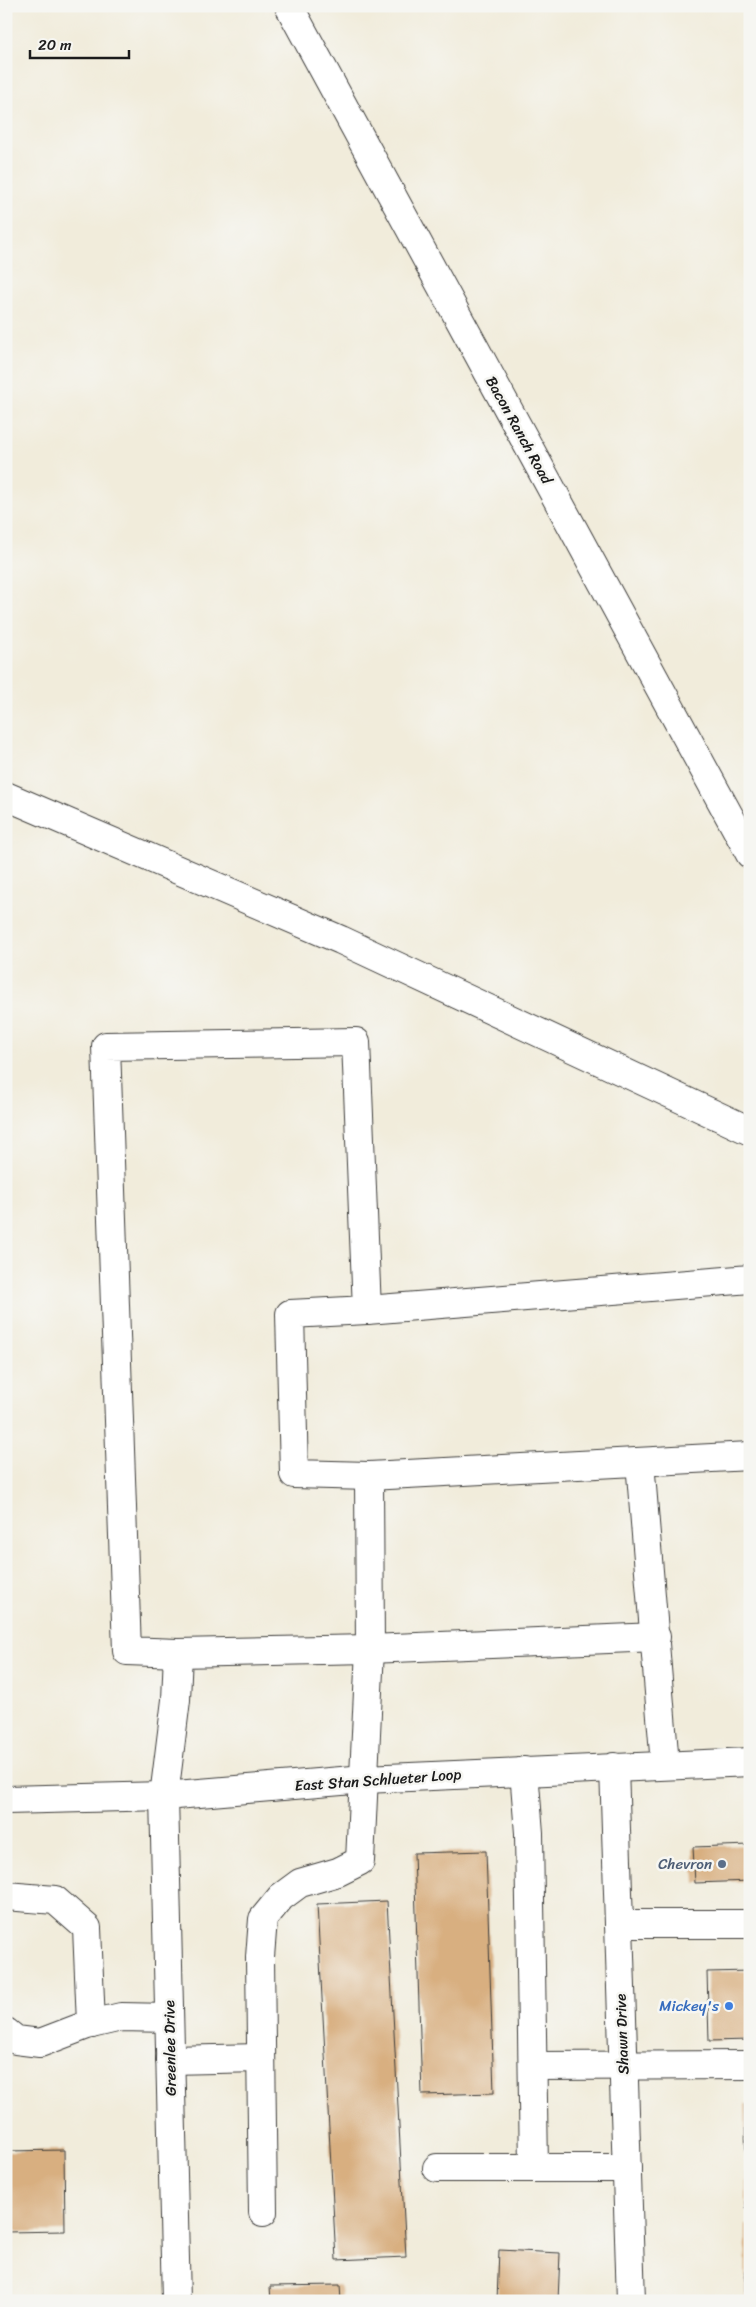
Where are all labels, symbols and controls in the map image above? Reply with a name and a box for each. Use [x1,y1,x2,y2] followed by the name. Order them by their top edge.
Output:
[30,28,129,60] scale bar
[38,32,72,58] text: 20 m
[479,371,560,490] street label: Bacon Ranch Road
[294,1761,462,1799] street label: East Stan Schlueter Loop
[658,1851,712,1877] place label: Chevron
[716,1858,728,1870] marker: Chevron
[608,1993,636,2075] street label: Shawn Drive
[659,1993,719,2019] place label: Mickey's
[156,2000,184,2096] street label: Greenlee Drive
[723,2000,735,2012] marker: Mickey's

